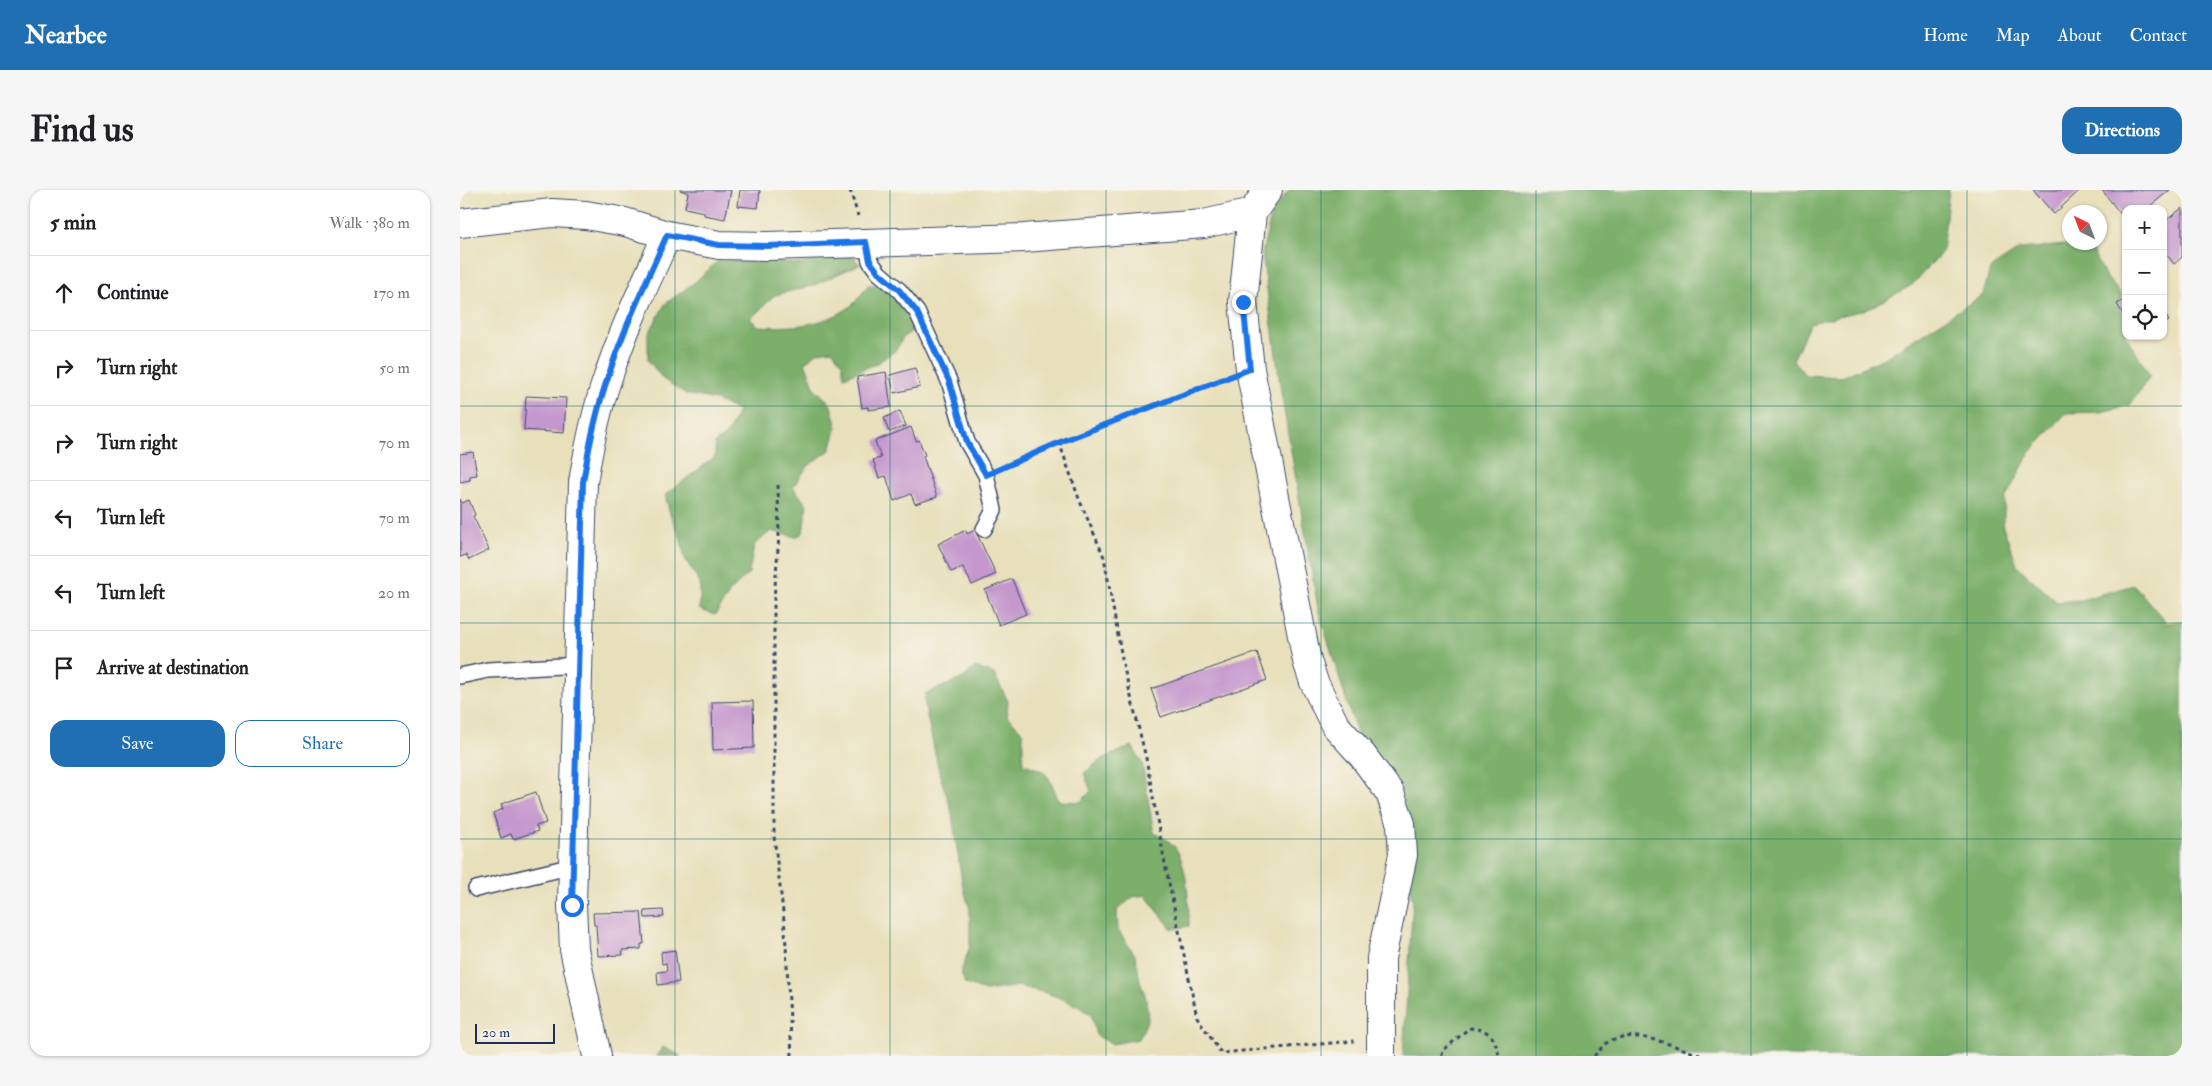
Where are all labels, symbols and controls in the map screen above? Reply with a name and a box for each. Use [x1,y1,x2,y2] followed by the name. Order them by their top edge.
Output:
[25,20,107,51] text: Nearbee
[1923,24,1968,47] text: Home
[1996,24,2030,47] text: Map
[2058,24,2102,47] text: About
[2130,24,2187,47] text: Contact
[2062,107,2182,154] button: Directions
[30,108,134,152] text: Find us
[2062,205,2107,250] north arrow
[2122,205,2167,340] map controls
[2122,205,2167,250] button: +
[50,209,96,236] text: 5 min
[329,213,410,233] text: Walk · 380 m
[2122,250,2167,295] button: −
[50,279,78,307] icon: ahead
[97,281,168,305] text: Continue
[373,283,410,303] text: 170 m
[1232,291,1255,314] route end
[2122,295,2167,340] button: locate
[50,354,78,382] icon: right
[97,356,177,380] text: Turn right
[379,358,410,378] text: 50 m
[50,429,78,457] icon: right
[97,431,177,455] text: Turn right
[379,433,410,453] text: 70 m
[50,504,78,532] icon: left
[97,506,165,530] text: Turn left
[379,508,410,528] text: 70 m
[50,579,78,607] icon: left
[97,581,165,605] text: Turn left
[378,583,410,603] text: 20 m
[50,654,78,682] icon: arrive
[97,656,249,680] text: Arrive at destination
[50,720,225,767] button: Save
[235,720,410,767] button: Share
[561,894,584,917] route start
[475,1021,555,1044] scale bar
[482,1024,510,1041] text: 20 m

